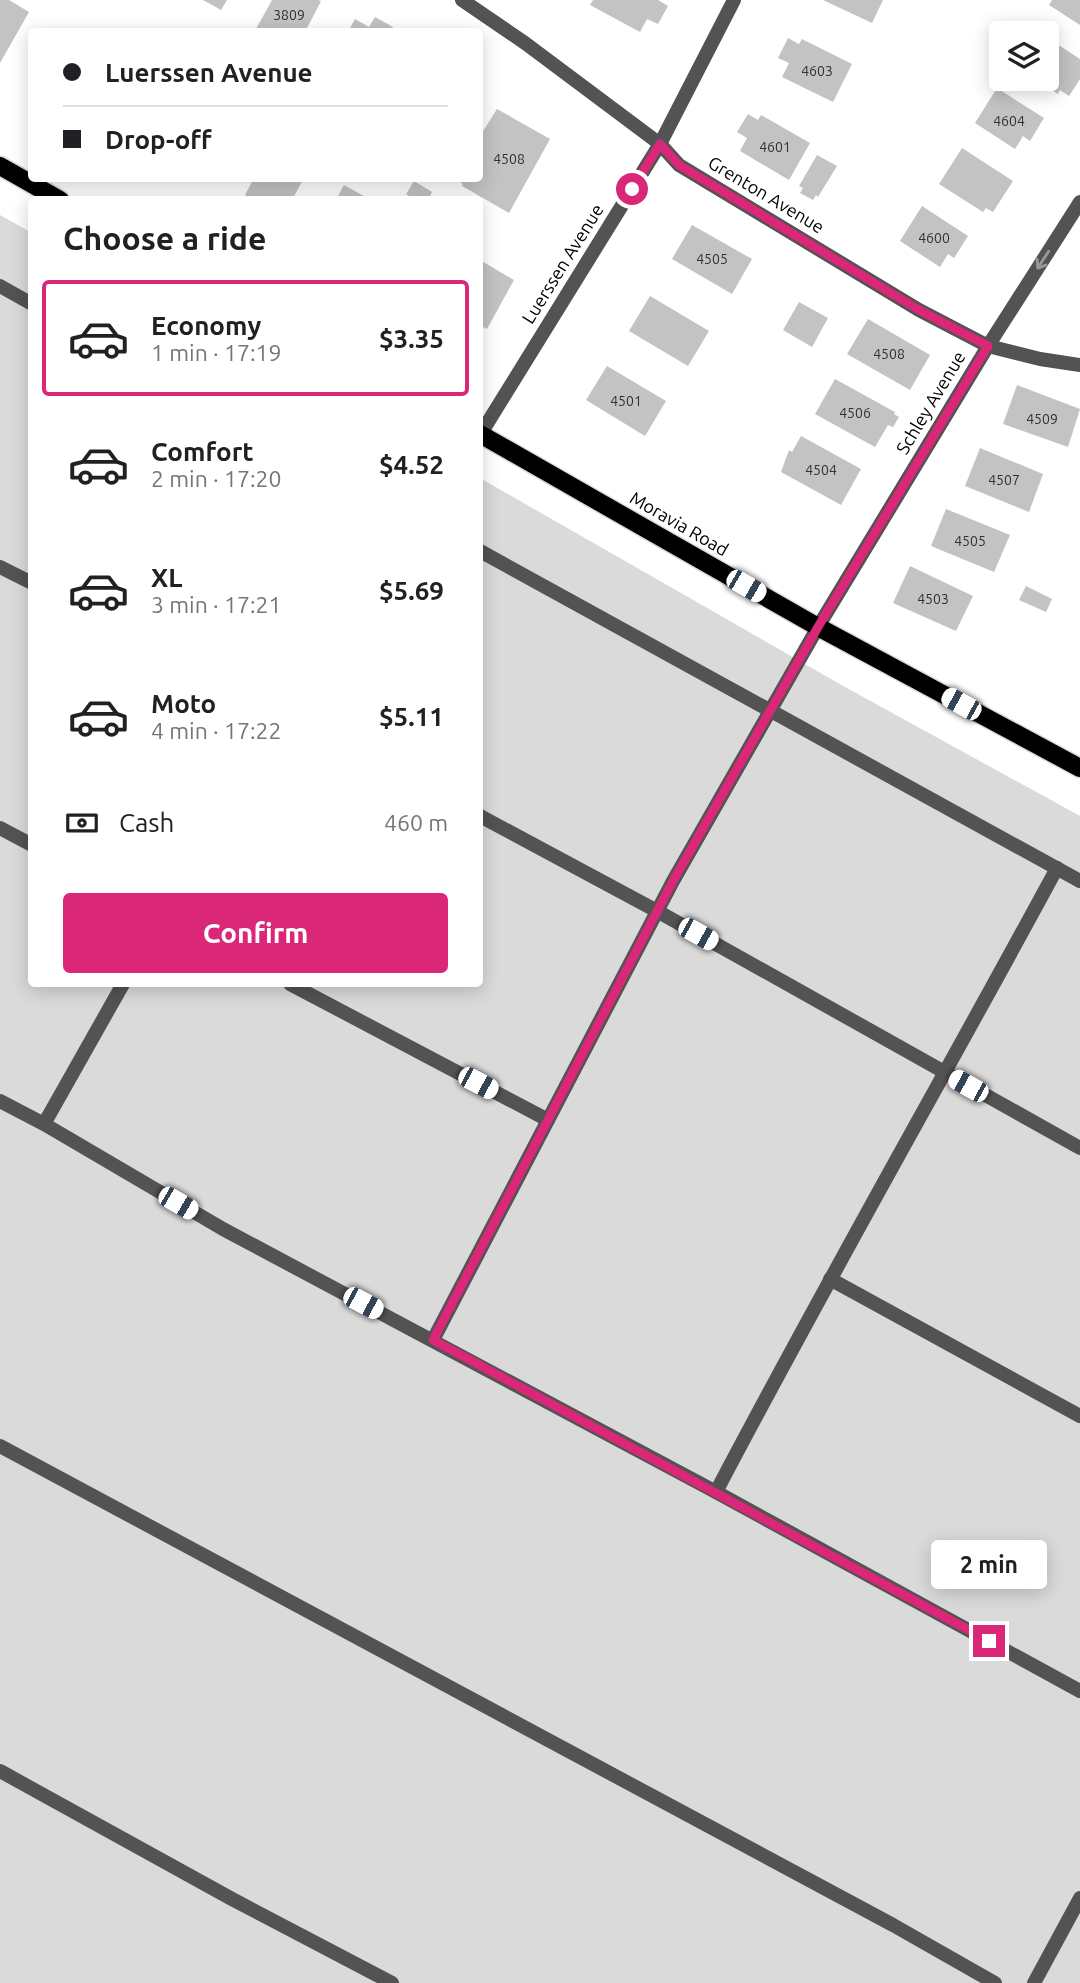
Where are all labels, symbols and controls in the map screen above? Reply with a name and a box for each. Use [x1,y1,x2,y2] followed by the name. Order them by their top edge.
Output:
[273,7,305,23] house number: 3809
[989,21,1059,91] map controls
[989,21,1059,91] button: layers
[105,58,313,87] text: Luerssen Avenue
[801,63,833,79] house number: 4603
[993,113,1025,129] house number: 4604
[105,125,212,154] text: Drop-off
[759,139,791,155] house number: 4601
[493,151,525,167] house number: 4508
[705,152,828,237] street label: Grenton Avenue
[616,173,648,205] route start
[517,200,607,327] street label: Luerssen Avenue
[63,220,266,256] text: Choose a ride
[918,230,950,246] house number: 4600
[1036,249,1050,269] one-way arrow
[696,251,728,267] house number: 4505
[67,307,130,370] icon: car
[151,311,261,340] text: Economy
[379,324,444,353] text: $3.35
[151,340,282,365] text: 1 min · 17:19
[873,346,905,362] house number: 4508
[892,348,969,457] street label: Schley Avenue
[610,393,642,409] house number: 4501
[839,405,871,421] house number: 4506
[1026,411,1058,427] house number: 4509
[67,433,130,496] icon: car
[151,437,254,466] text: Comfort
[379,450,444,479] text: $4.52
[805,462,837,478] house number: 4504
[151,466,282,491] text: 2 min · 17:20
[988,472,1020,488] house number: 4507
[627,487,732,559] street label: Moravia Road
[954,533,986,549] house number: 4505
[67,559,130,622] icon: car
[151,563,182,592] text: XL
[723,566,770,606] car
[379,576,444,605] text: $5.69
[917,591,949,607] house number: 4503
[151,592,282,617] text: 3 min · 17:21
[67,685,130,748] icon: car
[938,685,985,723] car
[151,689,216,718] text: Moto
[379,702,444,731] text: $5.11
[151,718,282,743] text: 4 min · 17:22
[63,804,101,842] icon: cash
[119,808,174,837] text: Cash
[384,810,448,835] text: 460 m
[63,893,448,973] button: Confirm
[675,915,722,953] car
[455,1064,502,1102] car
[945,1067,992,1105] car
[155,1183,202,1223] car
[340,1284,387,1322] car
[931,1540,1047,1588] callout: 2 min
[960,1552,1018,1577] text: 2 min
[973,1625,1005,1657] route end

